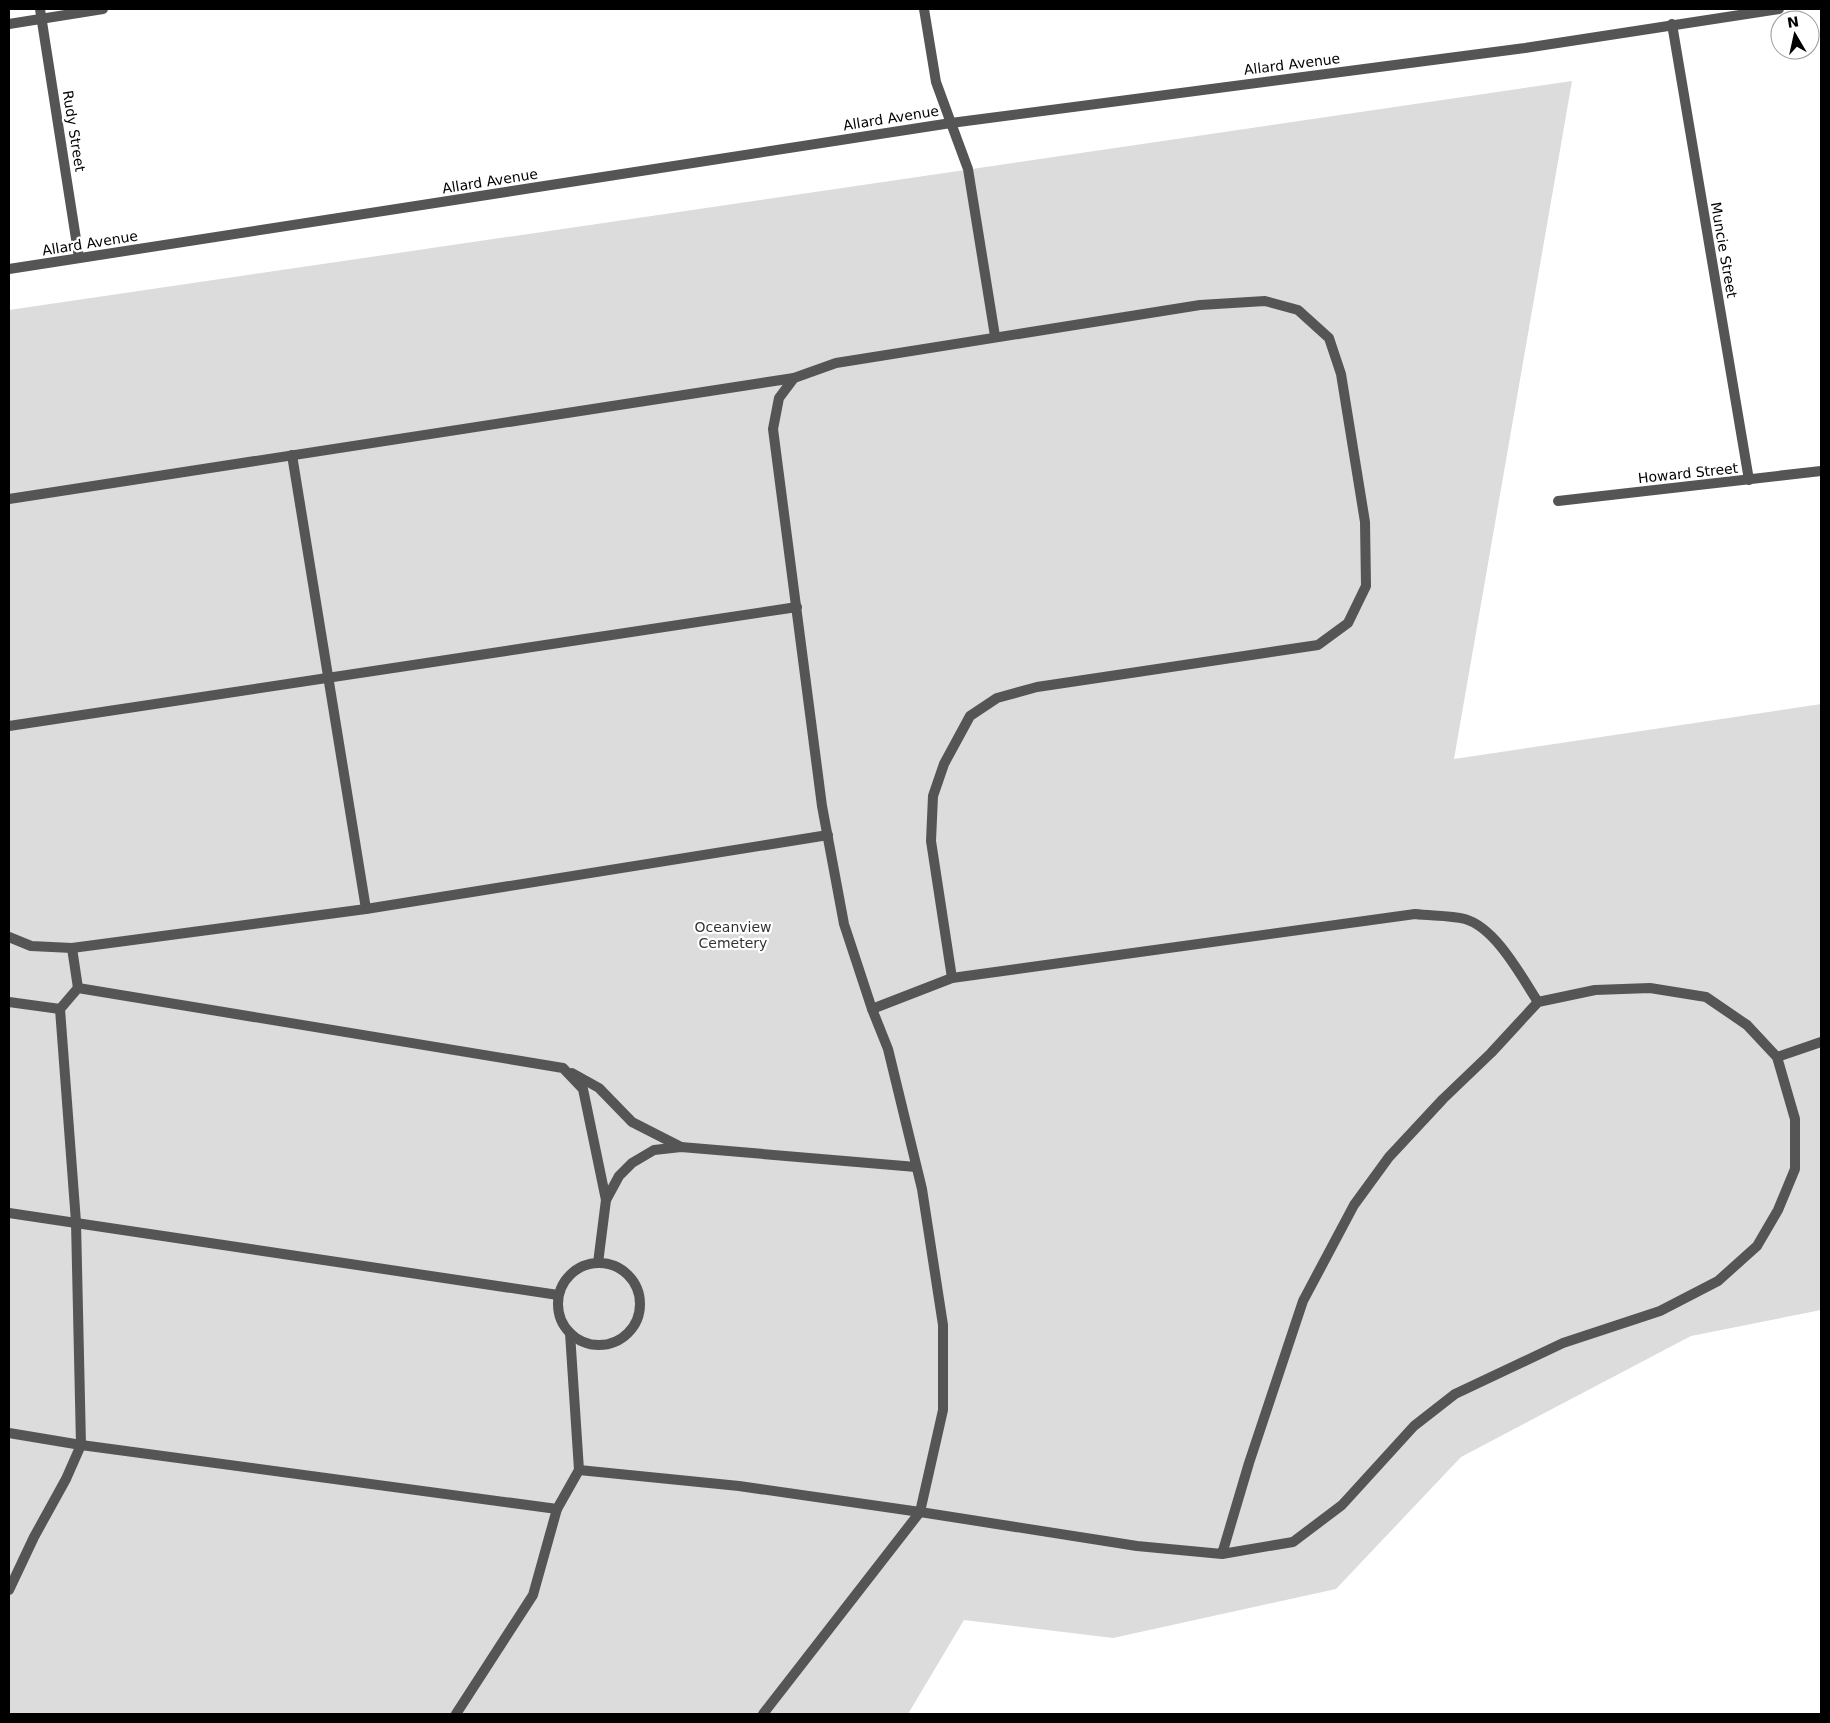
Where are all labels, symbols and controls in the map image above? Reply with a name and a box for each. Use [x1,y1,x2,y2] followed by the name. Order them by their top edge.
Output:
[1770,10,1820,60] north arrow
[1786,13,1800,31] text: N
[1243,50,1341,78] street label: Allard Avenue
[60,89,88,173] street label: Rudy Street
[842,103,940,133] street label: Allard Avenue
[441,166,539,196] street label: Allard Avenue
[1708,201,1740,300] street label: Muncie Street
[41,228,139,258] street label: Allard Avenue
[1637,460,1739,486] street label: Howard Street
[694,919,772,951] park label: Oceanview Cemetery

